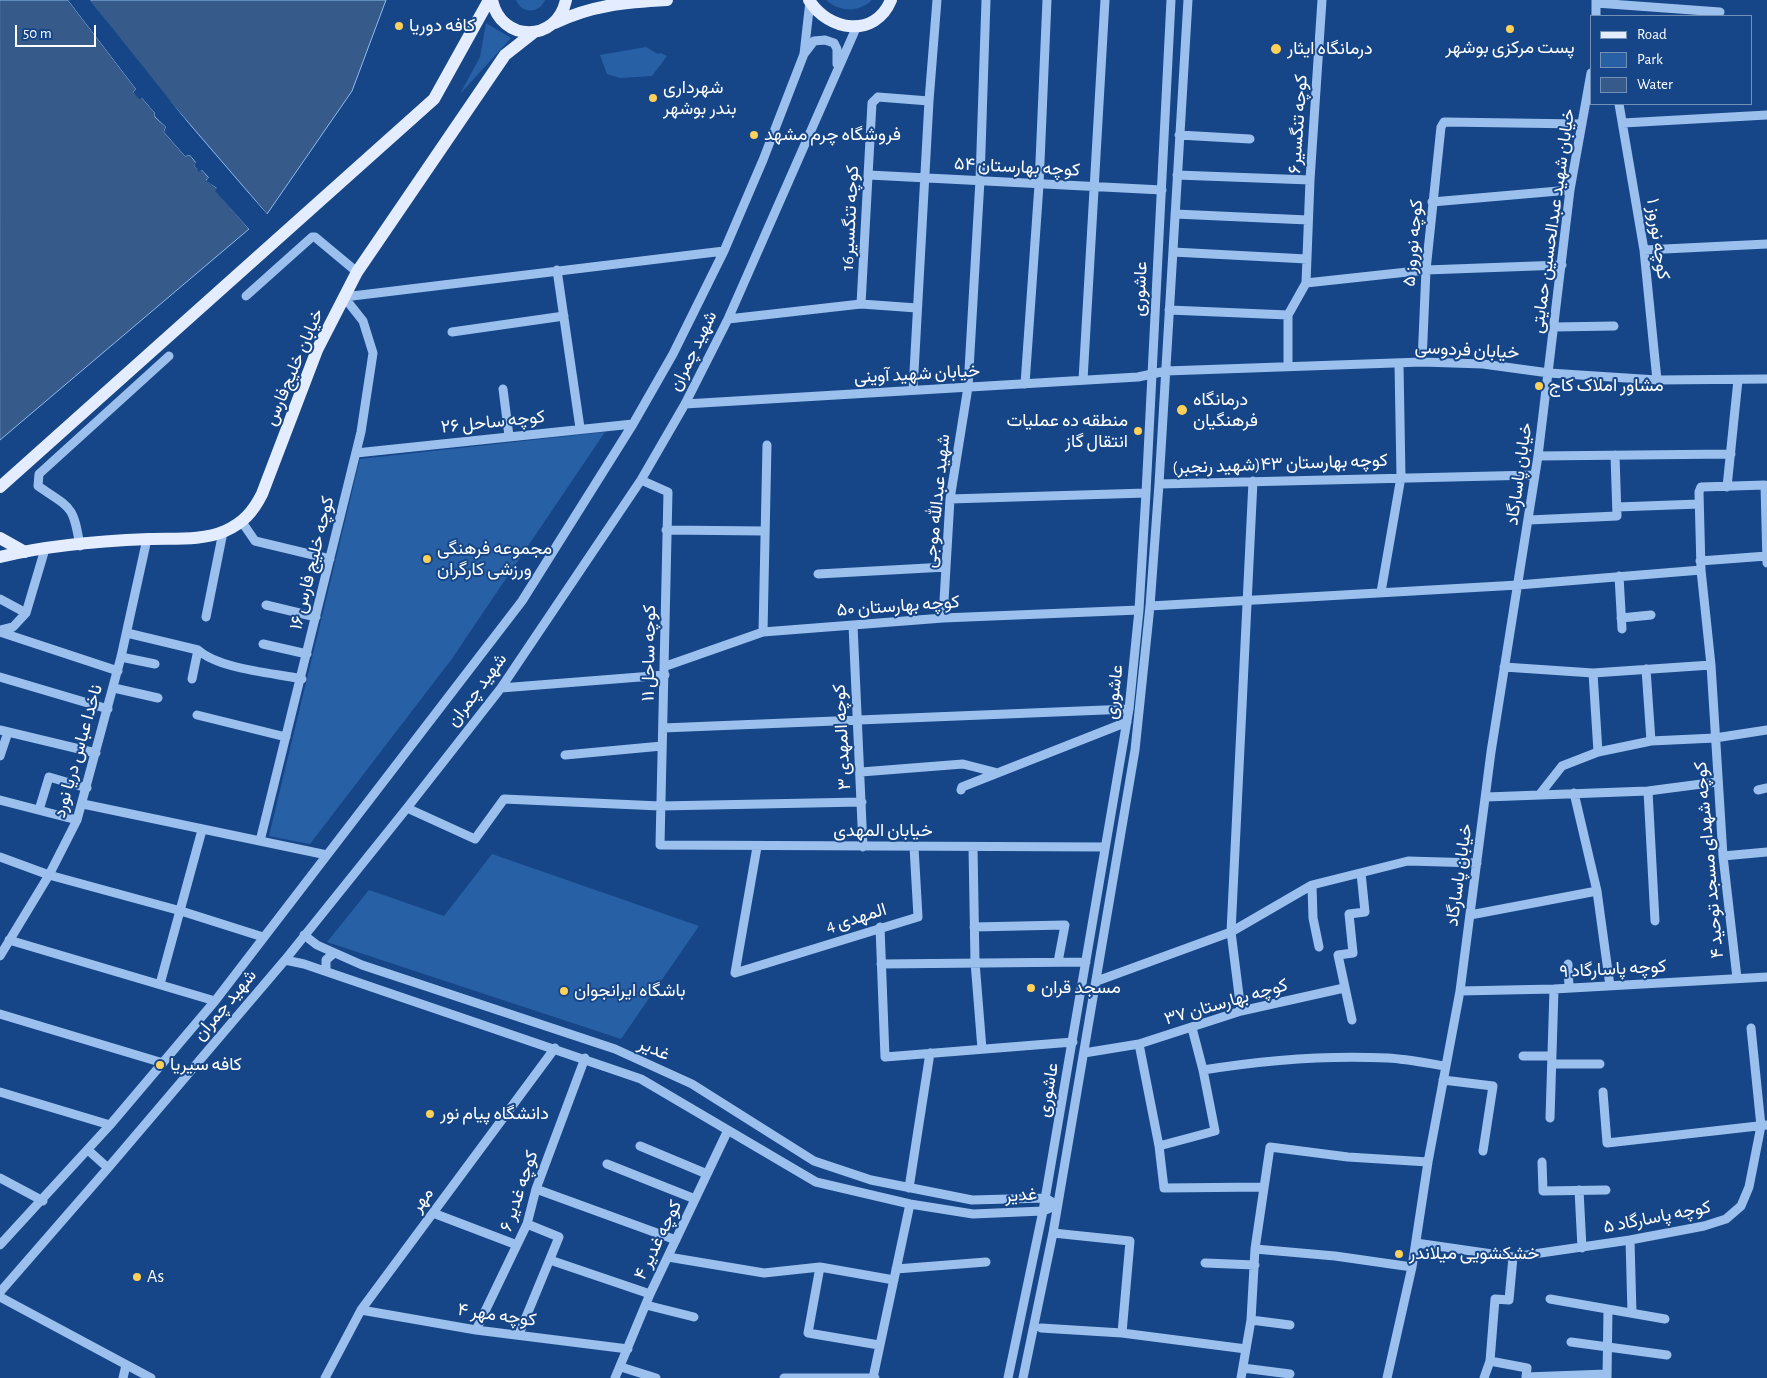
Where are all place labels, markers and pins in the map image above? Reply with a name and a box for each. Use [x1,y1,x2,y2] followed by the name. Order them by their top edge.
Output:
[409,15,475,37] place label: کافه دوریا
[393,20,405,32] marker: کافه دوریا
[1504,23,1516,35] marker: پست مرکزی بوشهر
[1445,37,1575,59] place label: پست مرکزی بوشهر
[1287,38,1373,60] place label: درمانگاه ایثار
[1269,42,1283,56] marker: درمانگاه ایثار
[663,77,737,120] place label: شهرداری بندر بوشهر
[647,92,659,104] marker: شهرداری بندر بوشهر
[764,124,901,146] place label: فروشگاه چرم مشهد
[748,129,760,141] marker: فروشگاه چرم مشهد
[1549,375,1664,397] place label: مشاور املاک کاج
[1533,380,1545,392] marker: مشاور املاک کاج
[1193,389,1258,432] place label: درمانگاه فرهنگیان
[1175,403,1189,417] marker: درمانگاه فرهنگیان
[1007,410,1128,452] place label: منطقه ده عملیات انتقال گاز
[1132,425,1144,437] marker: منطقه ده عملیات انتقال گاز
[437,538,552,580] place label: مجموعه فرهنگی ورزشی کارگران
[421,553,433,565] marker: مجموعه فرهنگی ورزشی کارگران
[1041,977,1121,999] place label: مسجد قران
[574,980,686,1002] place label: باشگاه ایرانجوان
[1025,982,1037,994] marker: مسجد قران
[558,985,570,997] marker: باشگاه ایرانجوان
[170,1054,242,1076] place label: کافه سیریا
[154,1059,166,1071] marker: کافه سیریا
[440,1103,549,1125] place label: دانشگاه پیام نور
[424,1108,436,1120] marker: دانشگاه پیام نور
[1409,1243,1539,1265] place label: خشکشویی میلاندر
[1393,1248,1405,1260] marker: خشکشویی میلاندر
[147,1266,164,1288] place label: As
[131,1271,143,1283] marker: As

